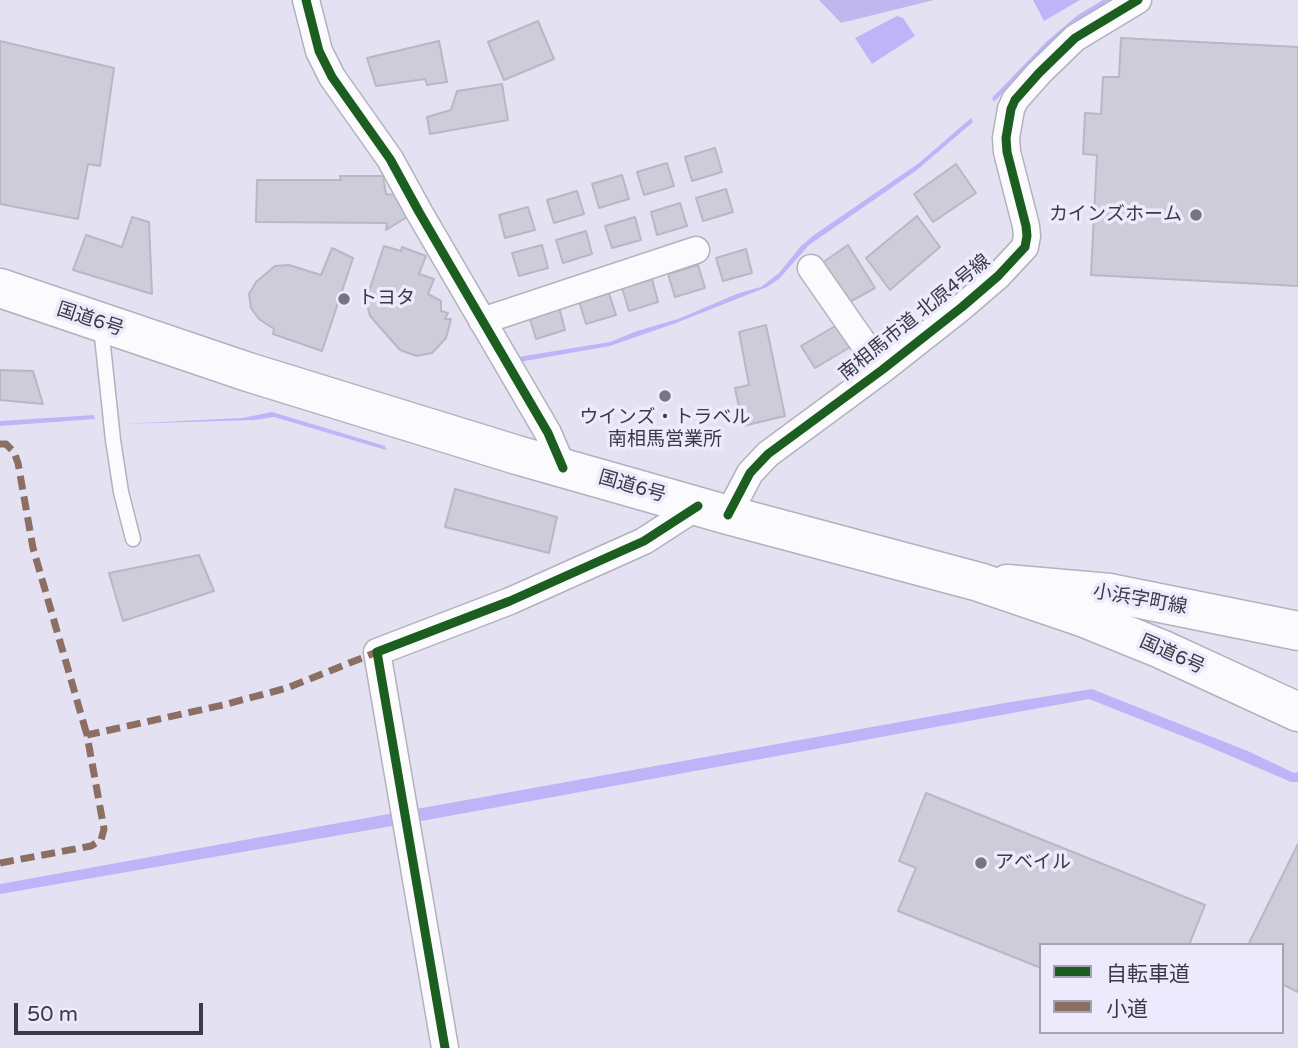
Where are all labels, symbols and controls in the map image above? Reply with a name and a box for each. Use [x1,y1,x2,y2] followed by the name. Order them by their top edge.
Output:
[1049,204,1182,226] place label: カインズホーム
[1188,207,1204,223] marker: カインズホーム
[835,250,995,386] street label: 南相馬市道 北原4号線
[358,288,415,310] place label: トヨタ
[336,291,352,307] marker: トヨタ
[54,299,126,341] street label: 国道6号
[657,388,673,404] marker: ウインズ・トラベル 南相馬営業所
[580,407,750,451] place label: ウインズ・トラベル 南相馬営業所
[596,467,668,507] street label: 国道6号
[1091,581,1189,619] street label: 小浜字町線
[1136,631,1208,679] street label: 国道6号
[995,852,1071,874] place label: アベイル
[973,855,989,871] marker: アベイル
[1039,943,1284,1034] legend
[1106,962,1190,987] text: 自転車道
[18,988,206,1032] scale bar
[1106,997,1148,1022] text: 小道
[27,1002,78,1027] text: 50 m

